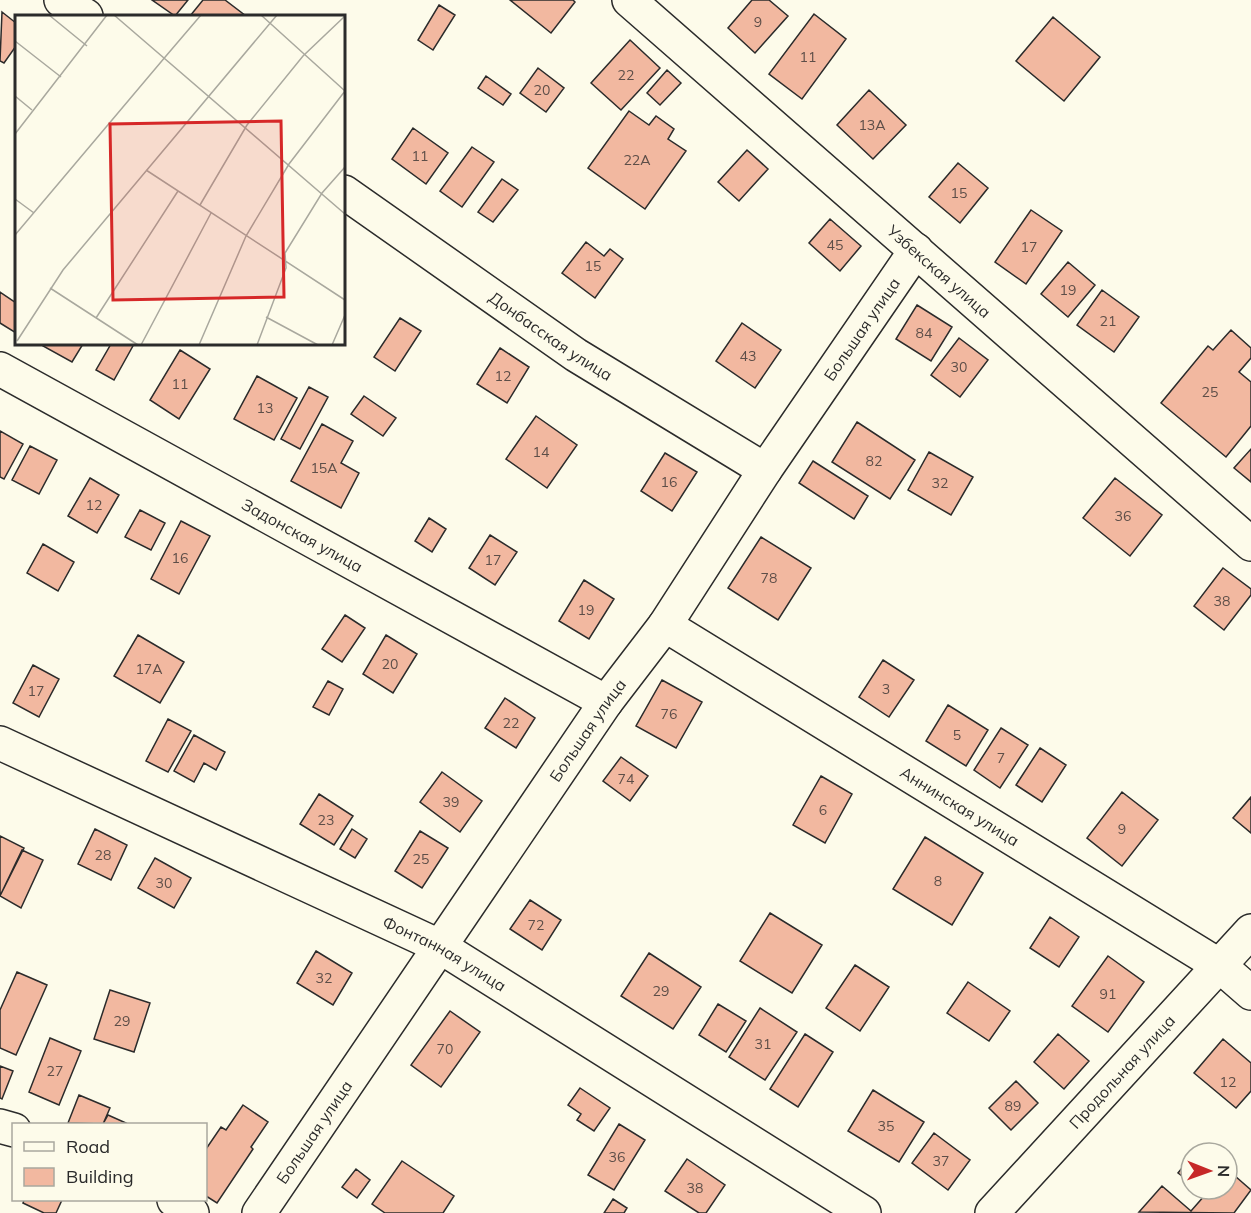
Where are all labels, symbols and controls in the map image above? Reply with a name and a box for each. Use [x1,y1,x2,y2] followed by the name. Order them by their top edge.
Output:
[754,13,762,31] house number: 9
[15,15,345,345] inset map
[800,48,816,66] house number: 11
[618,66,634,84] house number: 22
[534,81,550,99] house number: 20
[858,116,886,134] house number: 13А
[412,147,428,165] house number: 11
[623,151,651,169] house number: 22А
[951,184,967,202] house number: 15
[882,220,995,322] street label: Узбекская улица
[827,236,843,254] house number: 45
[1021,238,1037,256] house number: 17
[585,257,601,275] house number: 15
[819,274,904,385] street label: Большая улица
[1060,281,1076,299] house number: 19
[485,287,616,385] street label: Донбасская улица
[1100,312,1116,330] house number: 21
[916,324,933,342] house number: 84
[740,347,756,365] house number: 43
[951,358,967,376] house number: 30
[495,367,511,385] house number: 12
[172,375,188,393] house number: 11
[1202,383,1218,401] house number: 25
[257,399,273,417] house number: 13
[533,443,550,461] house number: 14
[866,452,882,470] house number: 82
[310,459,338,477] house number: 15А
[661,473,677,491] house number: 16
[932,474,948,492] house number: 32
[238,494,366,576] street label: Задонская улица
[86,496,102,514] house number: 12
[1115,507,1131,525] house number: 36
[172,549,188,567] house number: 16
[485,551,501,569] house number: 17
[761,569,777,587] house number: 78
[1214,592,1230,610] house number: 38
[578,601,594,619] house number: 19
[382,655,398,673] house number: 20
[135,660,163,678] house number: 17А
[545,675,630,785] street label: Большая улица
[882,680,890,698] house number: 3
[28,682,44,700] house number: 17
[661,705,677,723] house number: 76
[503,714,519,732] house number: 22
[953,726,961,744] house number: 5
[997,749,1005,767] house number: 7
[897,762,1023,850] street label: Аннинская улица
[618,770,635,788] house number: 74
[443,793,459,811] house number: 39
[819,801,827,819] house number: 6
[318,811,334,829] house number: 23
[1118,820,1126,838] house number: 9
[95,846,111,864] house number: 28
[413,850,429,868] house number: 25
[934,872,942,890] house number: 8
[156,874,172,892] house number: 30
[380,911,510,996] street label: Фонтанная улица
[528,916,544,934] house number: 72
[316,969,332,987] house number: 32
[653,982,669,1000] house number: 29
[1100,985,1116,1003] house number: 91
[1065,1011,1179,1133] street label: Продольная улица
[114,1012,130,1030] house number: 29
[755,1035,771,1053] house number: 31
[437,1040,453,1058] house number: 70
[47,1062,63,1080] house number: 27
[1220,1073,1236,1091] house number: 12
[272,1076,356,1187] street label: Большая улица
[1005,1097,1021,1115] house number: 89
[878,1117,894,1135] house number: 35
[12,1123,207,1201] legend
[66,1135,110,1158] text: Road
[1179,1141,1239,1201] north arrow
[609,1148,625,1166] house number: 36
[933,1152,949,1170] house number: 37
[66,1165,134,1188] text: Building
[1214,1165,1234,1177] text: N
[687,1179,703,1197] house number: 38

